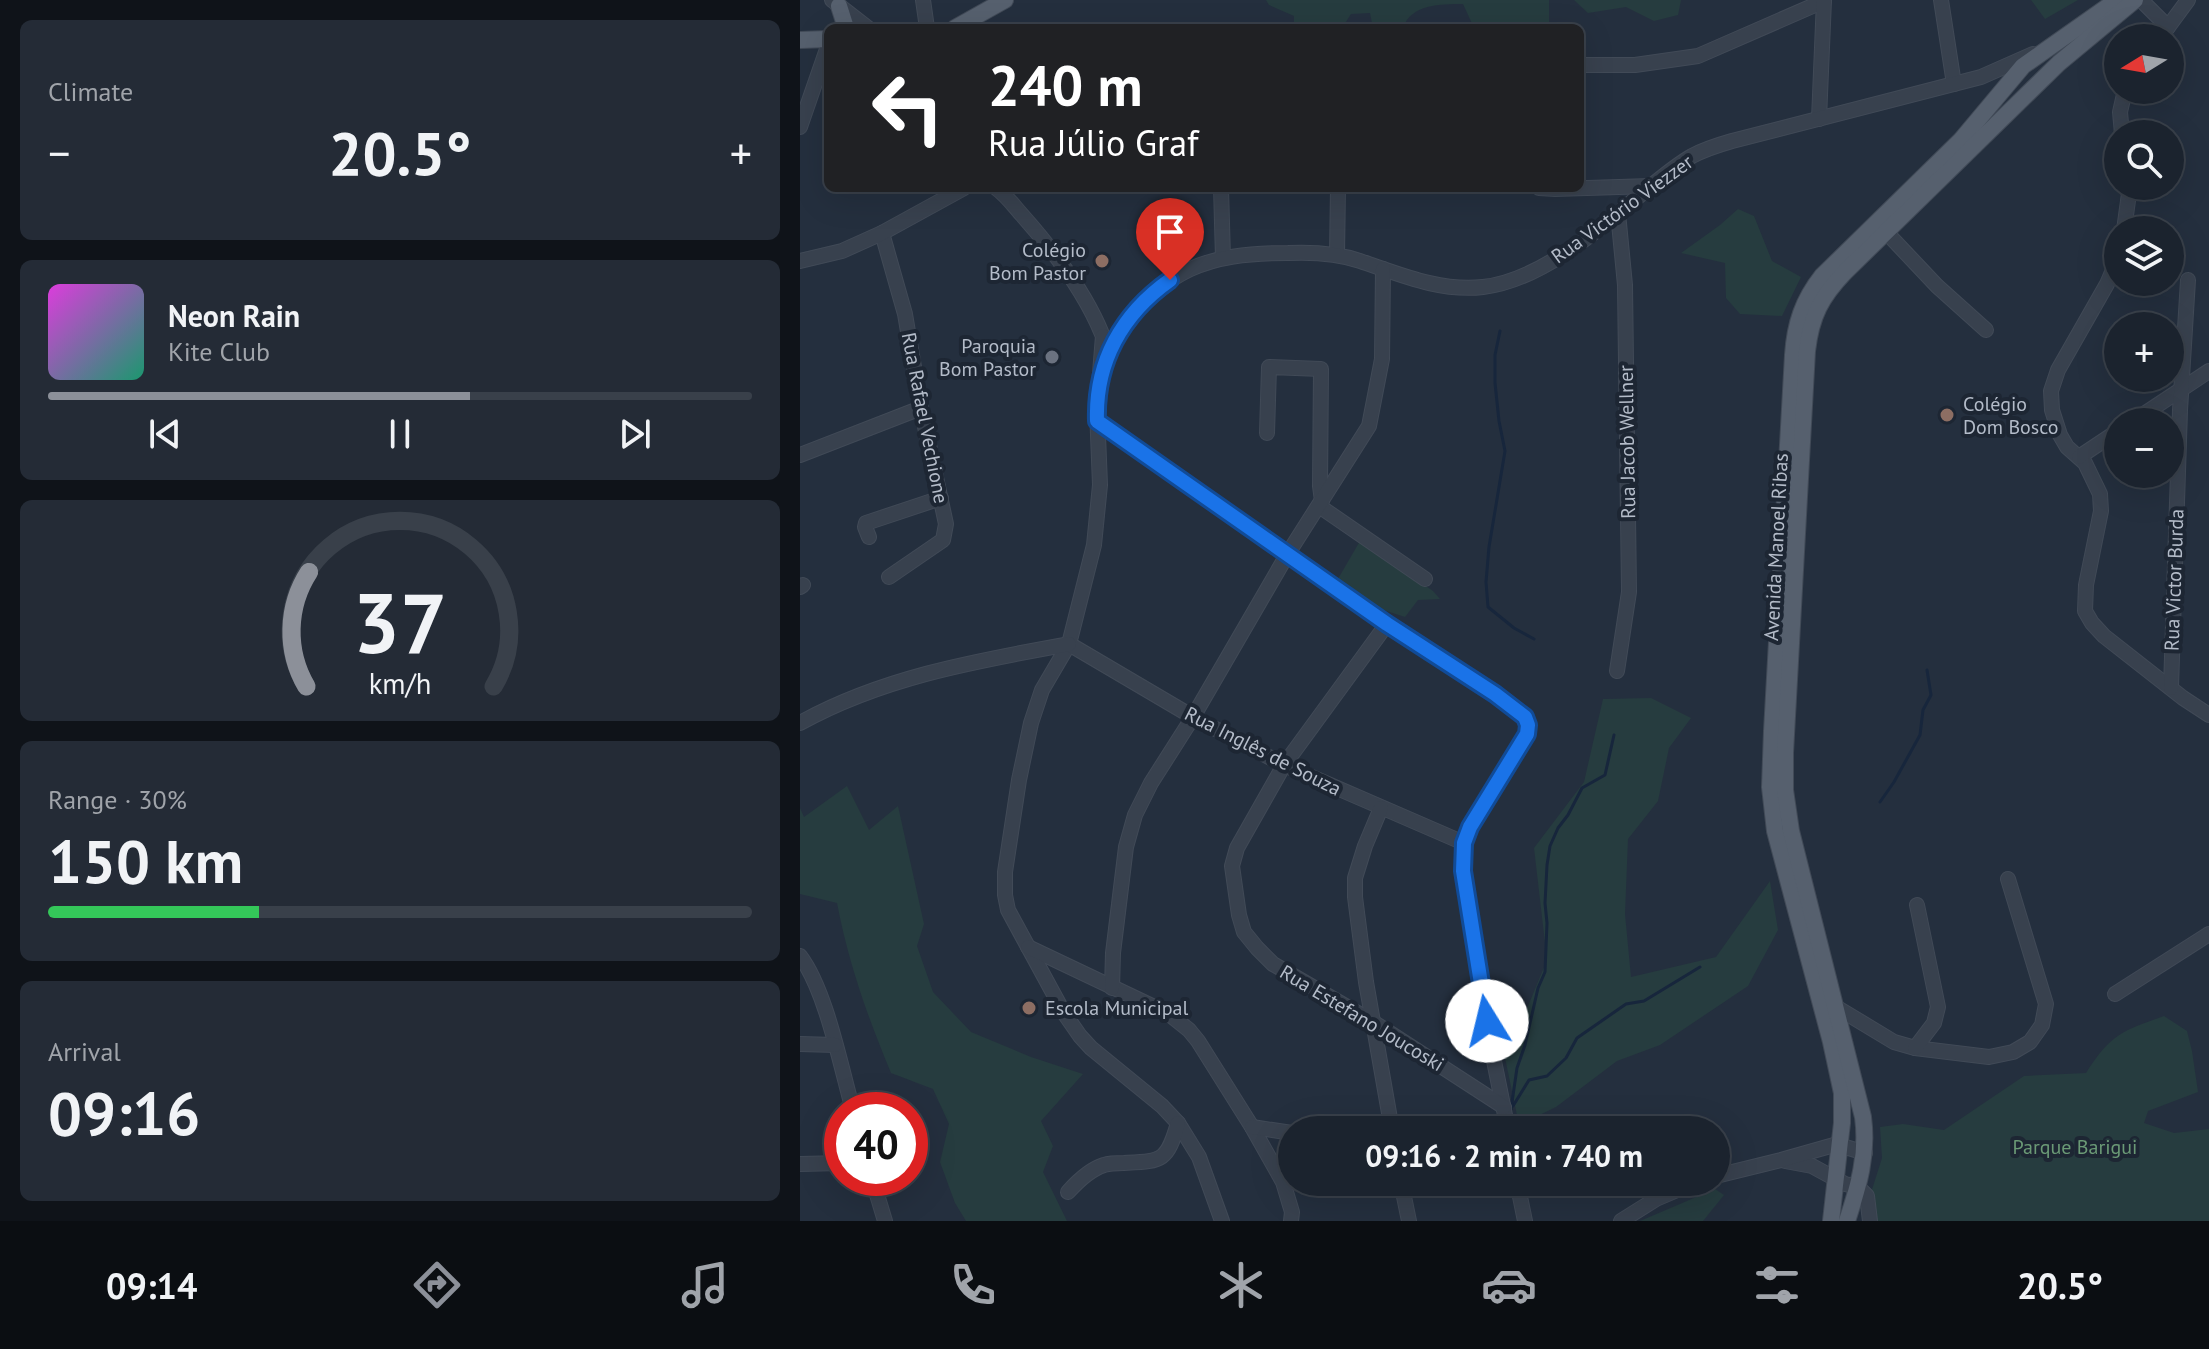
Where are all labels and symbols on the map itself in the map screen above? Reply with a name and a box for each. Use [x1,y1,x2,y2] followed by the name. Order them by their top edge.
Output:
[2104,24,2184,104] north arrow
[1546,149,1698,269] street label: Rua Victório Viezzer
[1136,198,1204,280] pin
[989,237,1086,286] place label: Colégio Bom Pastor
[1093,252,1111,270] marker: Colégio Bom Pastor
[896,330,954,506] street label: Rua Rafael Vechione
[939,333,1036,382] place label: Paroquia Bom Pastor
[1043,348,1061,366] marker: Paroquia Bom Pastor
[1613,365,1641,519] street label: Rua Jacob Wellner
[1963,391,2058,440] place label: Colégio Dom Bosco
[1938,406,1956,424] marker: Colégio Dom Bosco
[1758,452,1794,642] street label: Avenida Manoel Ribas
[2159,508,2189,652] street label: Rua Victor Burda
[1180,700,1346,802] street label: Rua Inglês de Souza
[1275,959,1449,1077] street label: Rua Estefano Joucoski
[1445,979,1529,1063] position arrow
[1045,995,1189,1021] place label: Escola Municipal
[1020,999,1038,1017] marker: Escola Municipal
[824,1092,928,1196] speed limit sign: 40
[2013,1134,2137,1160] park label: Parque Barigui

